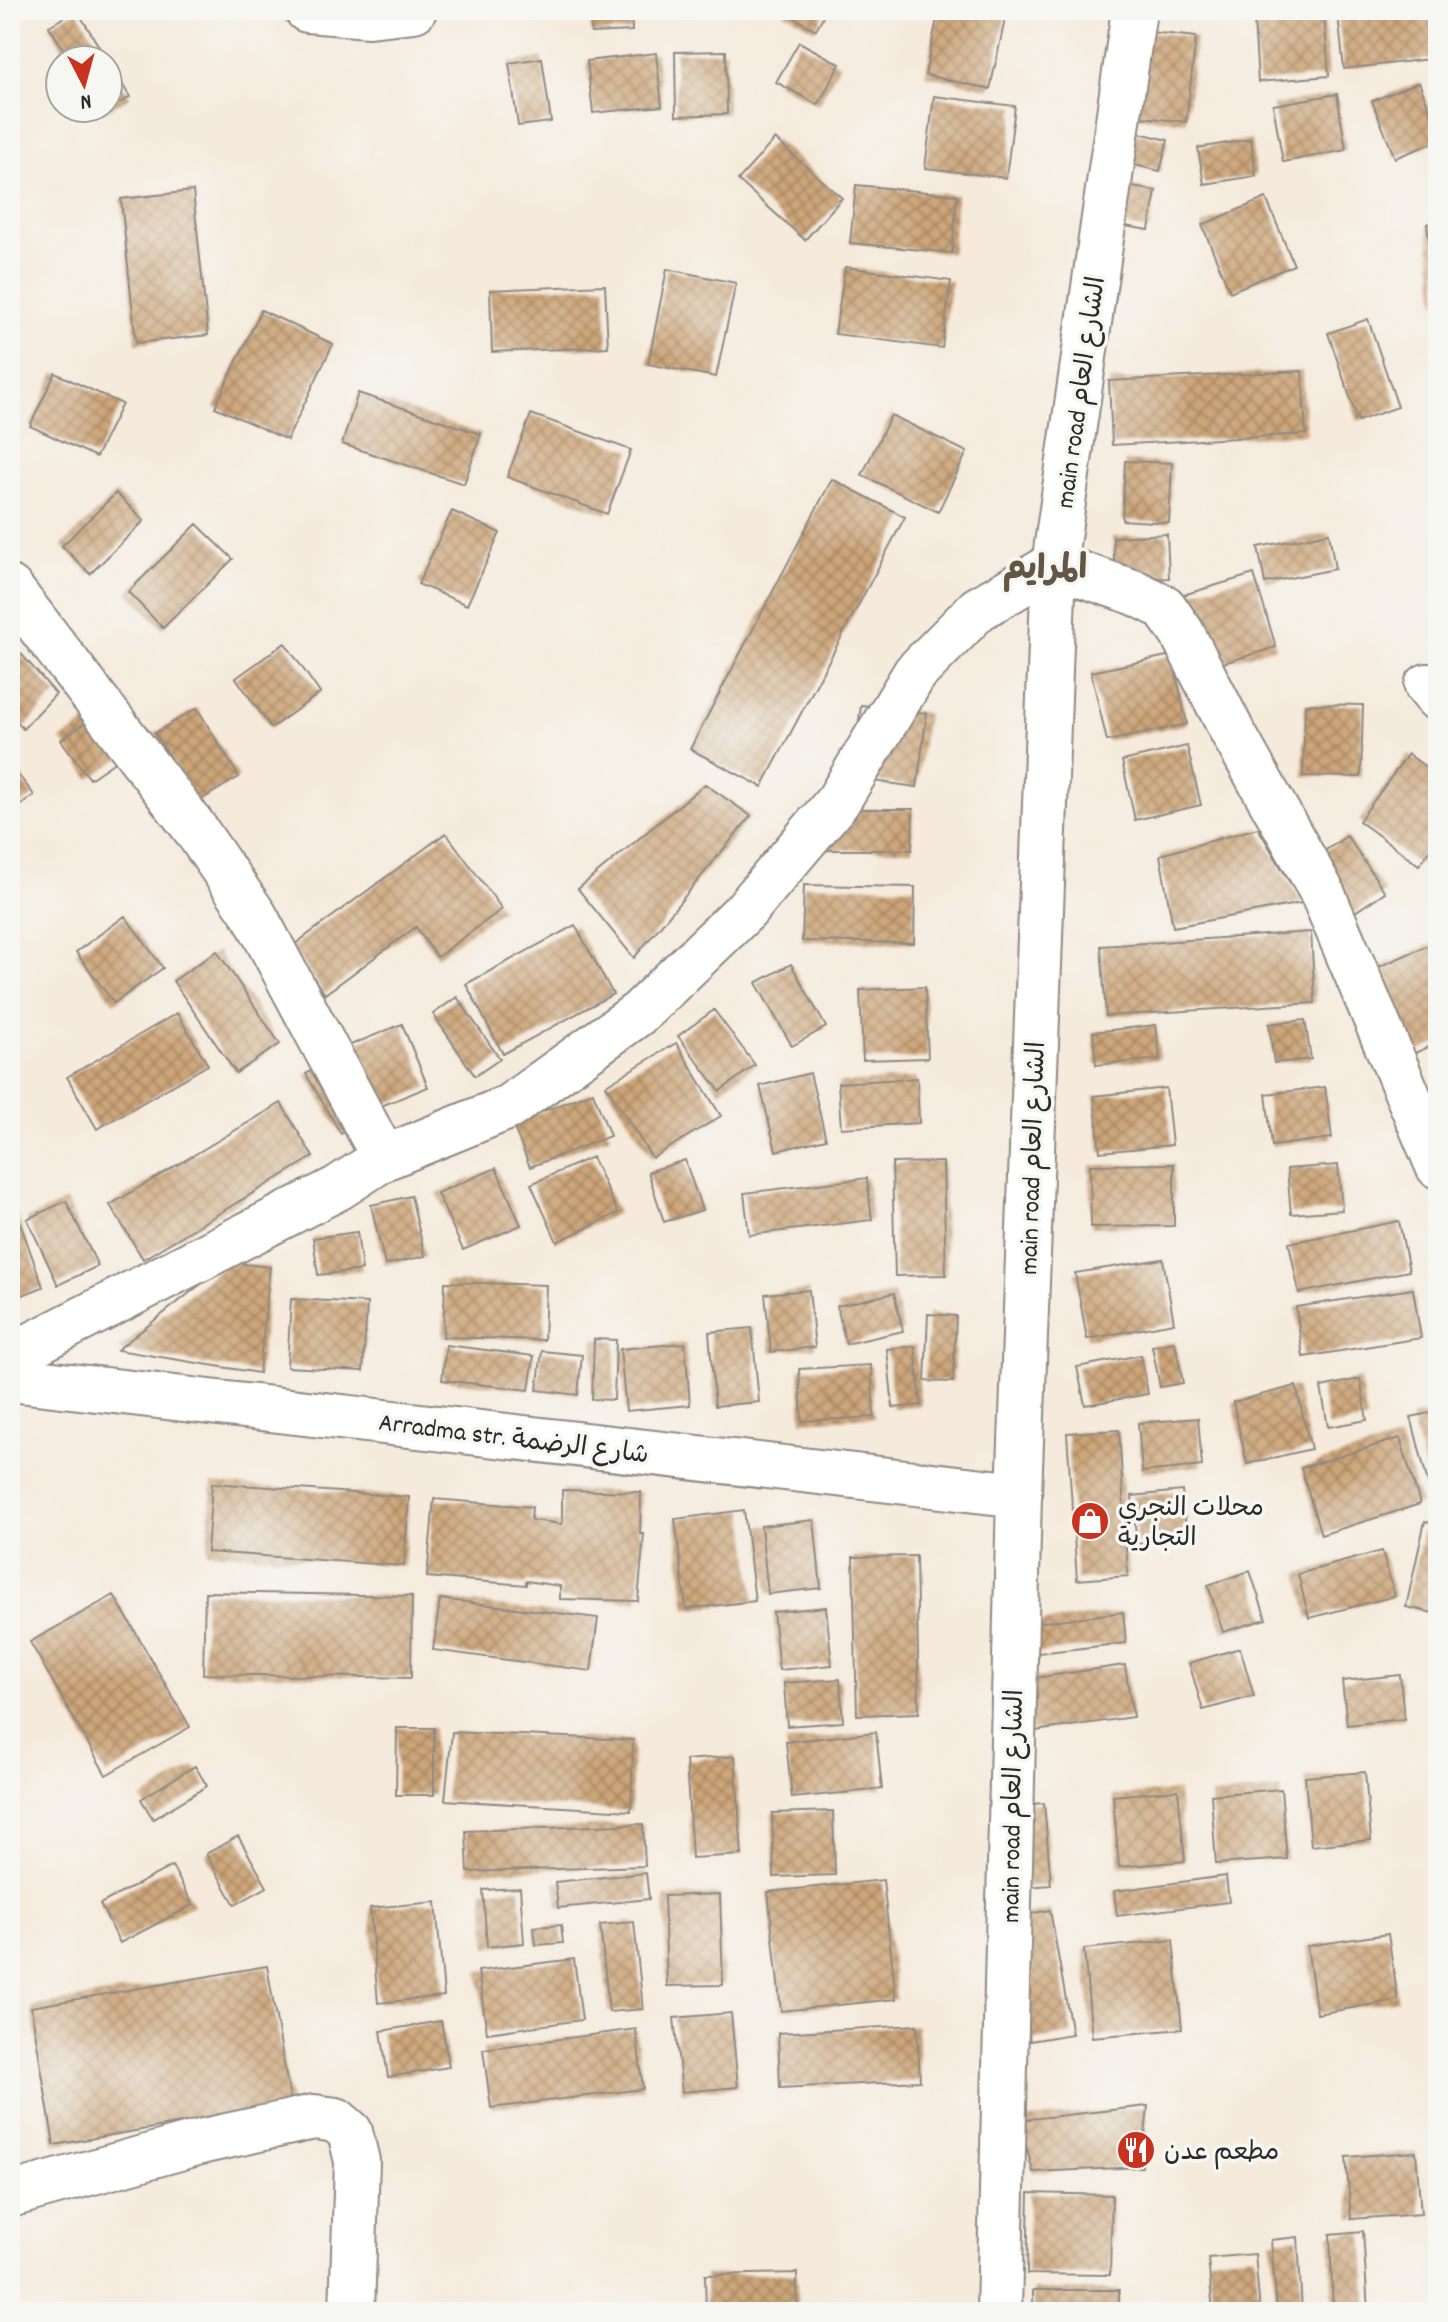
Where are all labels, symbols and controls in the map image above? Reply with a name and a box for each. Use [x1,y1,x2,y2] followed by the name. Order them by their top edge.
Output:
[44,44,124,124] north arrow
[79,84,93,116] text: N
[1048,274,1117,511] street label: main road الشارع العام
[1003,547,1087,596] district label: المرايم
[1012,1041,1057,1276] street label: main road الشارع العام
[376,1406,651,1475] street label: Arradma str. شارع الرضمة
[1118,1491,1264,1558] place label: محلات النجري التجارية
[1069,1500,1111,1542] shop icon: محلات النجري التجارية
[994,1689,1035,1923] street label: main road الشارع العام
[1115,2129,1157,2171] restaurant icon: مطعم عدن
[1164,2135,1279,2172] place label: مطعم عدن

